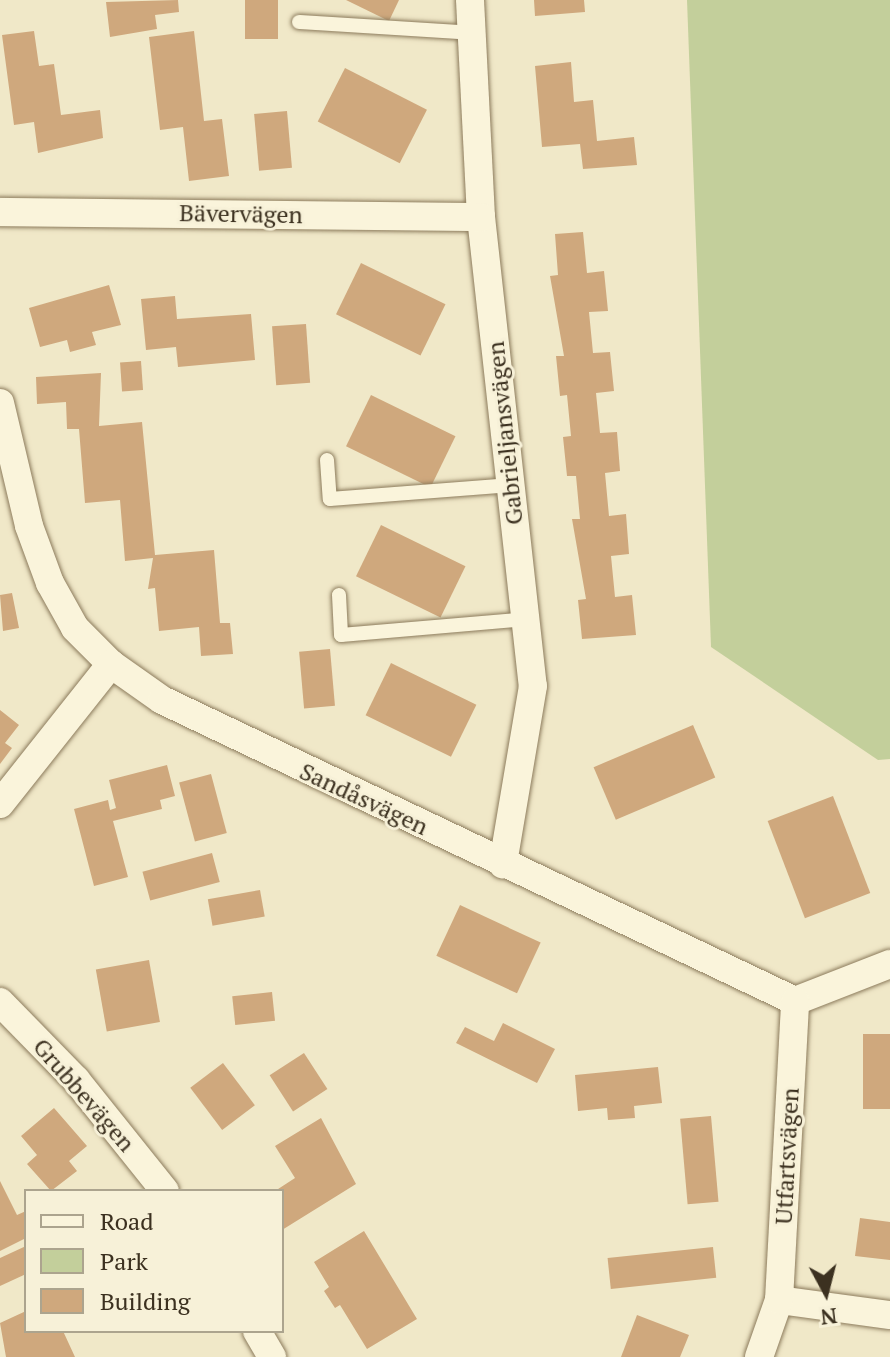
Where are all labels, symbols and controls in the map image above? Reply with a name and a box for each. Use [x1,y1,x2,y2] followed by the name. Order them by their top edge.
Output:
[179,199,303,229] street label: Bävervägen
[481,340,529,526] street label: Gabrieljansvägen
[295,757,433,841] street label: Sandåsvägen
[27,1033,141,1157] street label: Grubbevägen
[769,1087,805,1225] street label: Utfartsvägen
[24,1189,284,1333] legend
[100,1205,154,1237] text: Road
[100,1245,148,1277] text: Park
[786,1253,866,1333] north arrow
[100,1285,190,1317] text: Building
[819,1302,839,1333] text: N

